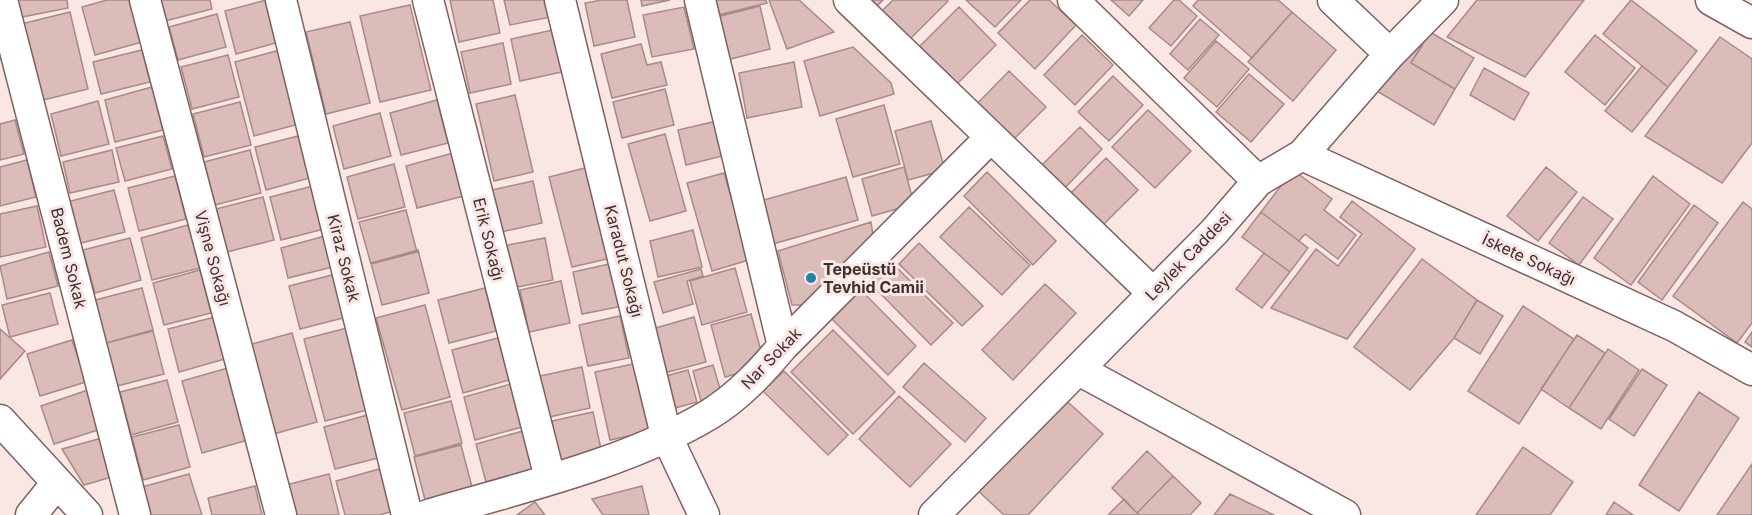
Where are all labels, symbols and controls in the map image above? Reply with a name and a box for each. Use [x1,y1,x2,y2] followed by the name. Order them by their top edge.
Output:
[469,196,509,282] street label: Erik Sokağı
[600,203,648,319] street label: Karadut Sokağı
[47,205,91,311] street label: Badem Sokak
[191,208,235,308] street label: Vişne Sokağı
[1141,208,1235,304] street label: Leylek Caddesi
[323,212,365,304] street label: Kiraz Sokak
[1479,229,1579,289] street label: İskete Sokağı
[823,259,924,297] place label: Tepeüstü Tevhid Camii
[804,271,818,285] marker: Tepeüstü Tevhid Camii
[737,323,805,393] street label: Nar Sokak

